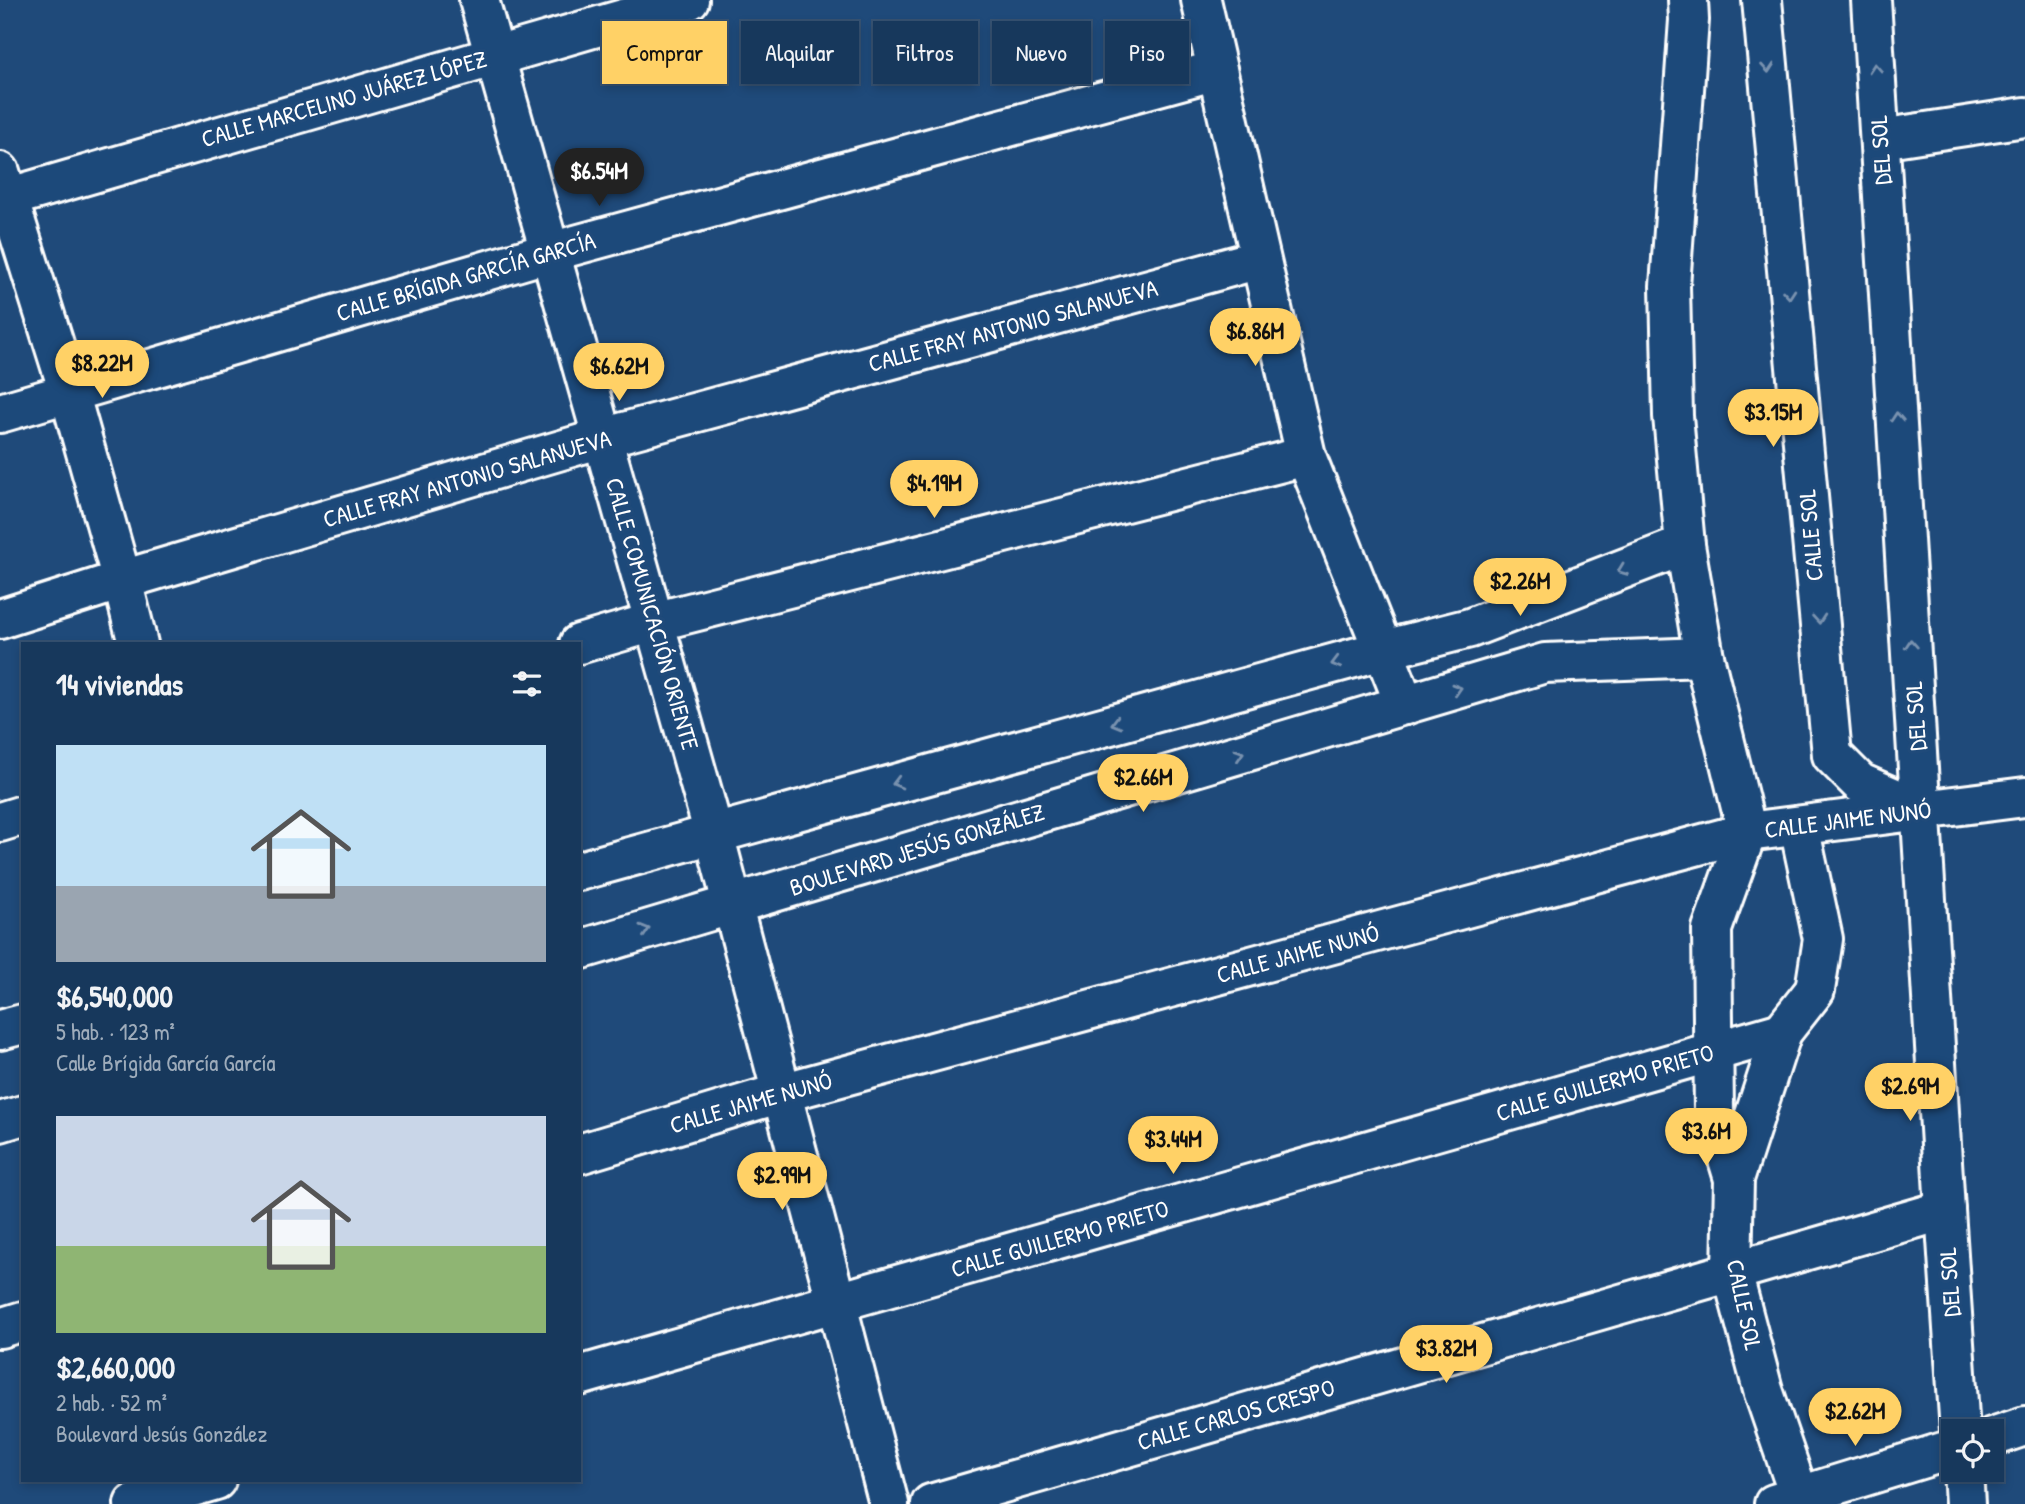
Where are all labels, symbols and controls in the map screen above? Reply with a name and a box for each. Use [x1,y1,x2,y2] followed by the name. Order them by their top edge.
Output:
[602,21,727,84] chip: Comprar
[741,21,859,84] chip: Alquilar
[873,21,978,84] chip: Filtros
[992,21,1091,84] chip: Nuevo
[1105,21,1189,84] chip: Piso
[197,42,490,154] street label: CALLE MARCELINO JUÁREZ LÓPEZ
[1868,62,1883,73] one-way arrow
[1760,63,1775,74] one-way arrow
[1862,114,1898,186] street label: DEL SOL
[542,148,656,208] pin: $6.54M
[570,155,628,186] text: $6.54M
[332,224,599,328] street label: CALLE BRÍGIDA GARCÍA GARCÍA
[865,271,1161,379] street label: CALLE FRAY ANTONIO SALANUEVA
[1781,289,1796,300] one-way arrow
[1198,308,1312,368] pin: $6.86M
[1226,315,1284,346] text: $6.86M
[45,340,159,400] pin: $8.22M
[562,344,676,403] pin: $6.62M
[71,347,133,378] text: $8.22M
[589,350,649,381] text: $6.62M
[1716,390,1830,449] pin: $3.15M
[1744,396,1802,427] text: $3.15M
[1890,411,1905,422] one-way arrow
[319,422,615,534] street label: CALLE FRAY ANTONIO SALANUEVA
[877,461,991,520] pin: $4.19M
[906,467,962,498] text: $4.19M
[599,474,707,754] street label: CALLE COMUNICACIÓN ORIENTE
[1790,488,1830,582] street label: CALLE SOL
[1463,558,1577,618] pin: $2.26M
[1616,561,1628,575] one-way arrow
[1490,565,1550,596] text: $2.26M
[1811,613,1826,624] one-way arrow
[1904,638,1919,649] one-way arrow
[1330,654,1342,669] one-way arrow
[56,664,183,704] text: 14 viviendas
[508,665,546,703] icon: filters
[1897,680,1933,752] street label: DEL SOL
[1450,683,1462,698] one-way arrow
[1111,715,1123,729] one-way arrow
[1232,748,1244,763] one-way arrow
[1086,754,1200,814] pin: $2.66M
[1113,761,1173,792] text: $2.66M
[891,775,903,789] one-way arrow
[238,791,364,917] icon: home
[1763,793,1933,845] street label: CALLE JAIME NUNÓ
[785,795,1048,903] street label: BOULEVARD JESÚS GONZÁLEZ
[1213,916,1383,990] street label: CALLE JAIME NUNÓ
[638,924,650,939] one-way arrow
[56,976,173,1016] text: $6,540,000
[56,1016,175,1047] text: 5 hab. · 123 m²
[1492,1036,1717,1128] street label: CALLE GUILLERMO PRIETO
[56,1047,276,1078] text: Calle Brígida García García
[666,1064,836,1141] street label: CALLE JAIME NUNÓ
[1853,1064,1967,1123] pin: $2.69M
[1881,1070,1939,1101] text: $2.69M
[1657,1108,1755,1168] pin: $3.6M
[1681,1115,1731,1146] text: $3.6M
[1116,1116,1230,1176] pin: $3.44M
[1144,1123,1202,1154] text: $3.44M
[725,1152,839,1212] pin: $2.99M
[753,1159,811,1190] text: $2.99M
[238,1162,364,1288] icon: home
[947,1192,1172,1284] street label: CALLE GUILLERMO PRIETO
[1931,1246,1967,1318] street label: DEL SOL
[1720,1256,1770,1353] street label: CALLE SOL
[1389,1326,1503,1385] pin: $3.82M
[1415,1332,1477,1363] text: $3.82M
[56,1347,175,1387] text: $2,660,000
[1133,1371,1338,1458] street label: CALLE CARLOS CRESPO
[56,1387,167,1418] text: 2 hab. · 52 m²
[1798,1388,1912,1448] pin: $2.62M
[1825,1395,1885,1426] text: $2.62M
[56,1418,267,1449] text: Boulevard Jesús González
[1941,1419,2004,1482] map controls
[1941,1419,2004,1482] button: locate

